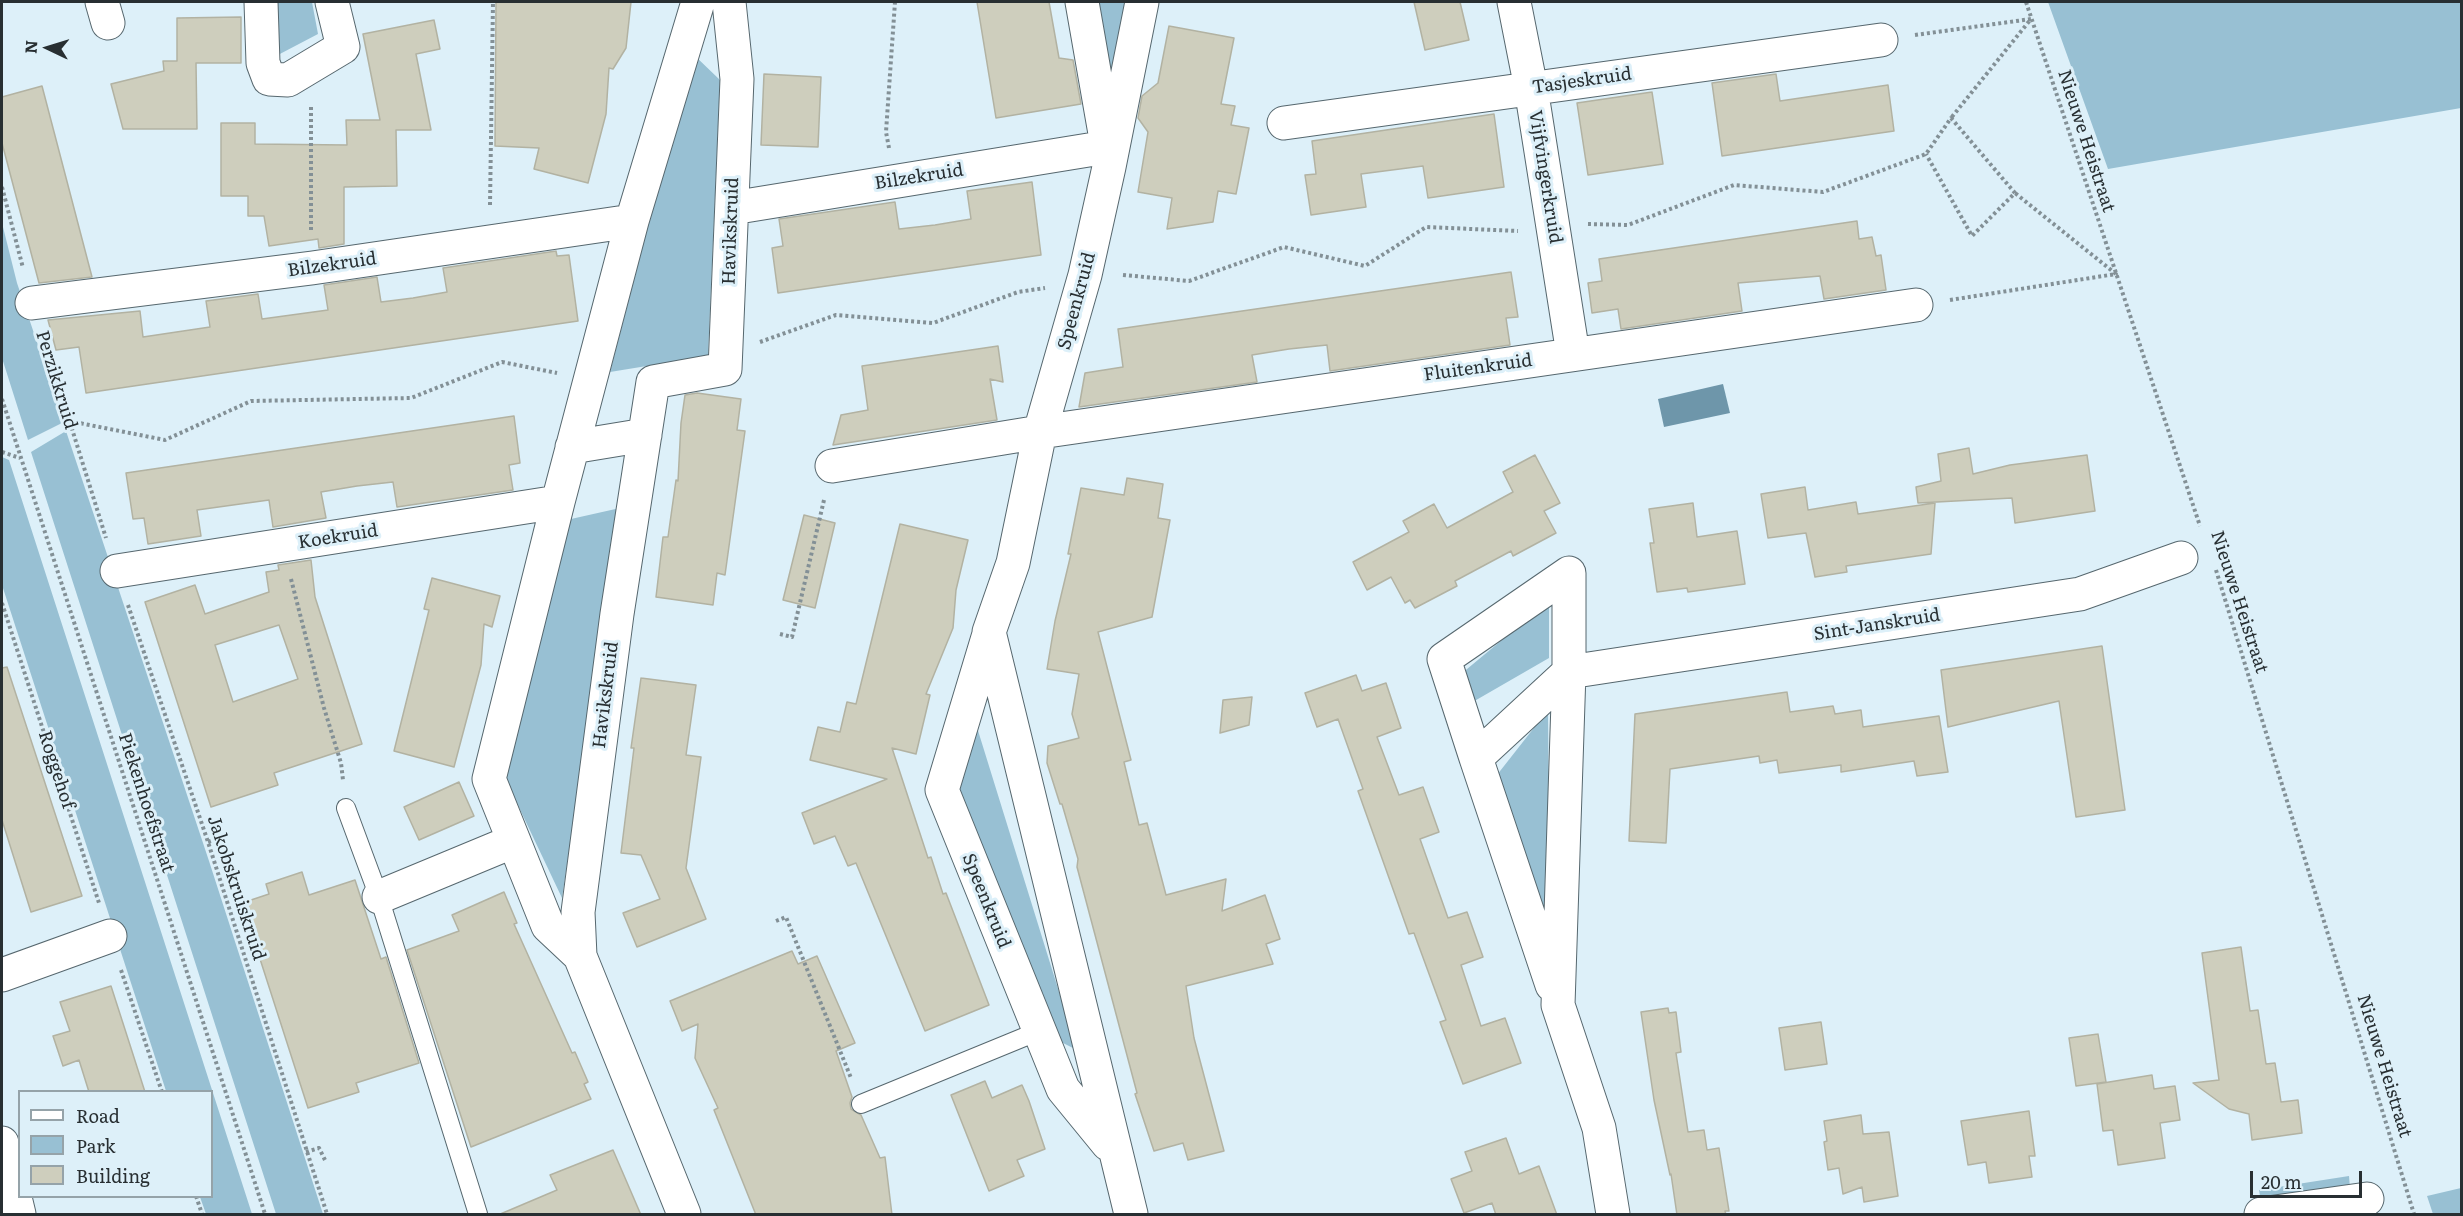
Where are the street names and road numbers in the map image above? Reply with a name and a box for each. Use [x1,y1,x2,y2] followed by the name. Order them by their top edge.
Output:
[1531,63,1633,99] street label: Tasjeskruid
[2053,67,2119,215] street label: Nieuwe Heistraat
[1524,109,1566,245] street label: Vijfvingerkruid
[873,159,965,195] street label: Bilzekruid
[718,177,744,285] street label: Havikskruid
[286,248,378,282] street label: Bilzekruid
[1054,250,1100,352] street label: Speenkruid
[31,328,81,432] street label: Perzikkruid
[1422,350,1534,386] street label: Fluitenkruid
[296,520,380,554] street label: Koekruid
[2206,528,2272,676] street label: Nieuwe Heistraat
[1812,604,1942,646] street label: Sint-Janskruid
[589,640,623,750] street label: Havikskruid
[33,728,79,812] street label: Roggehof
[113,730,179,876] street label: Piekenhoefstraat
[202,813,270,963] street label: Jakobskruiskruid
[957,851,1015,951] street label: Speenkruid
[2352,992,2416,1140] street label: Nieuwe Heistraat

